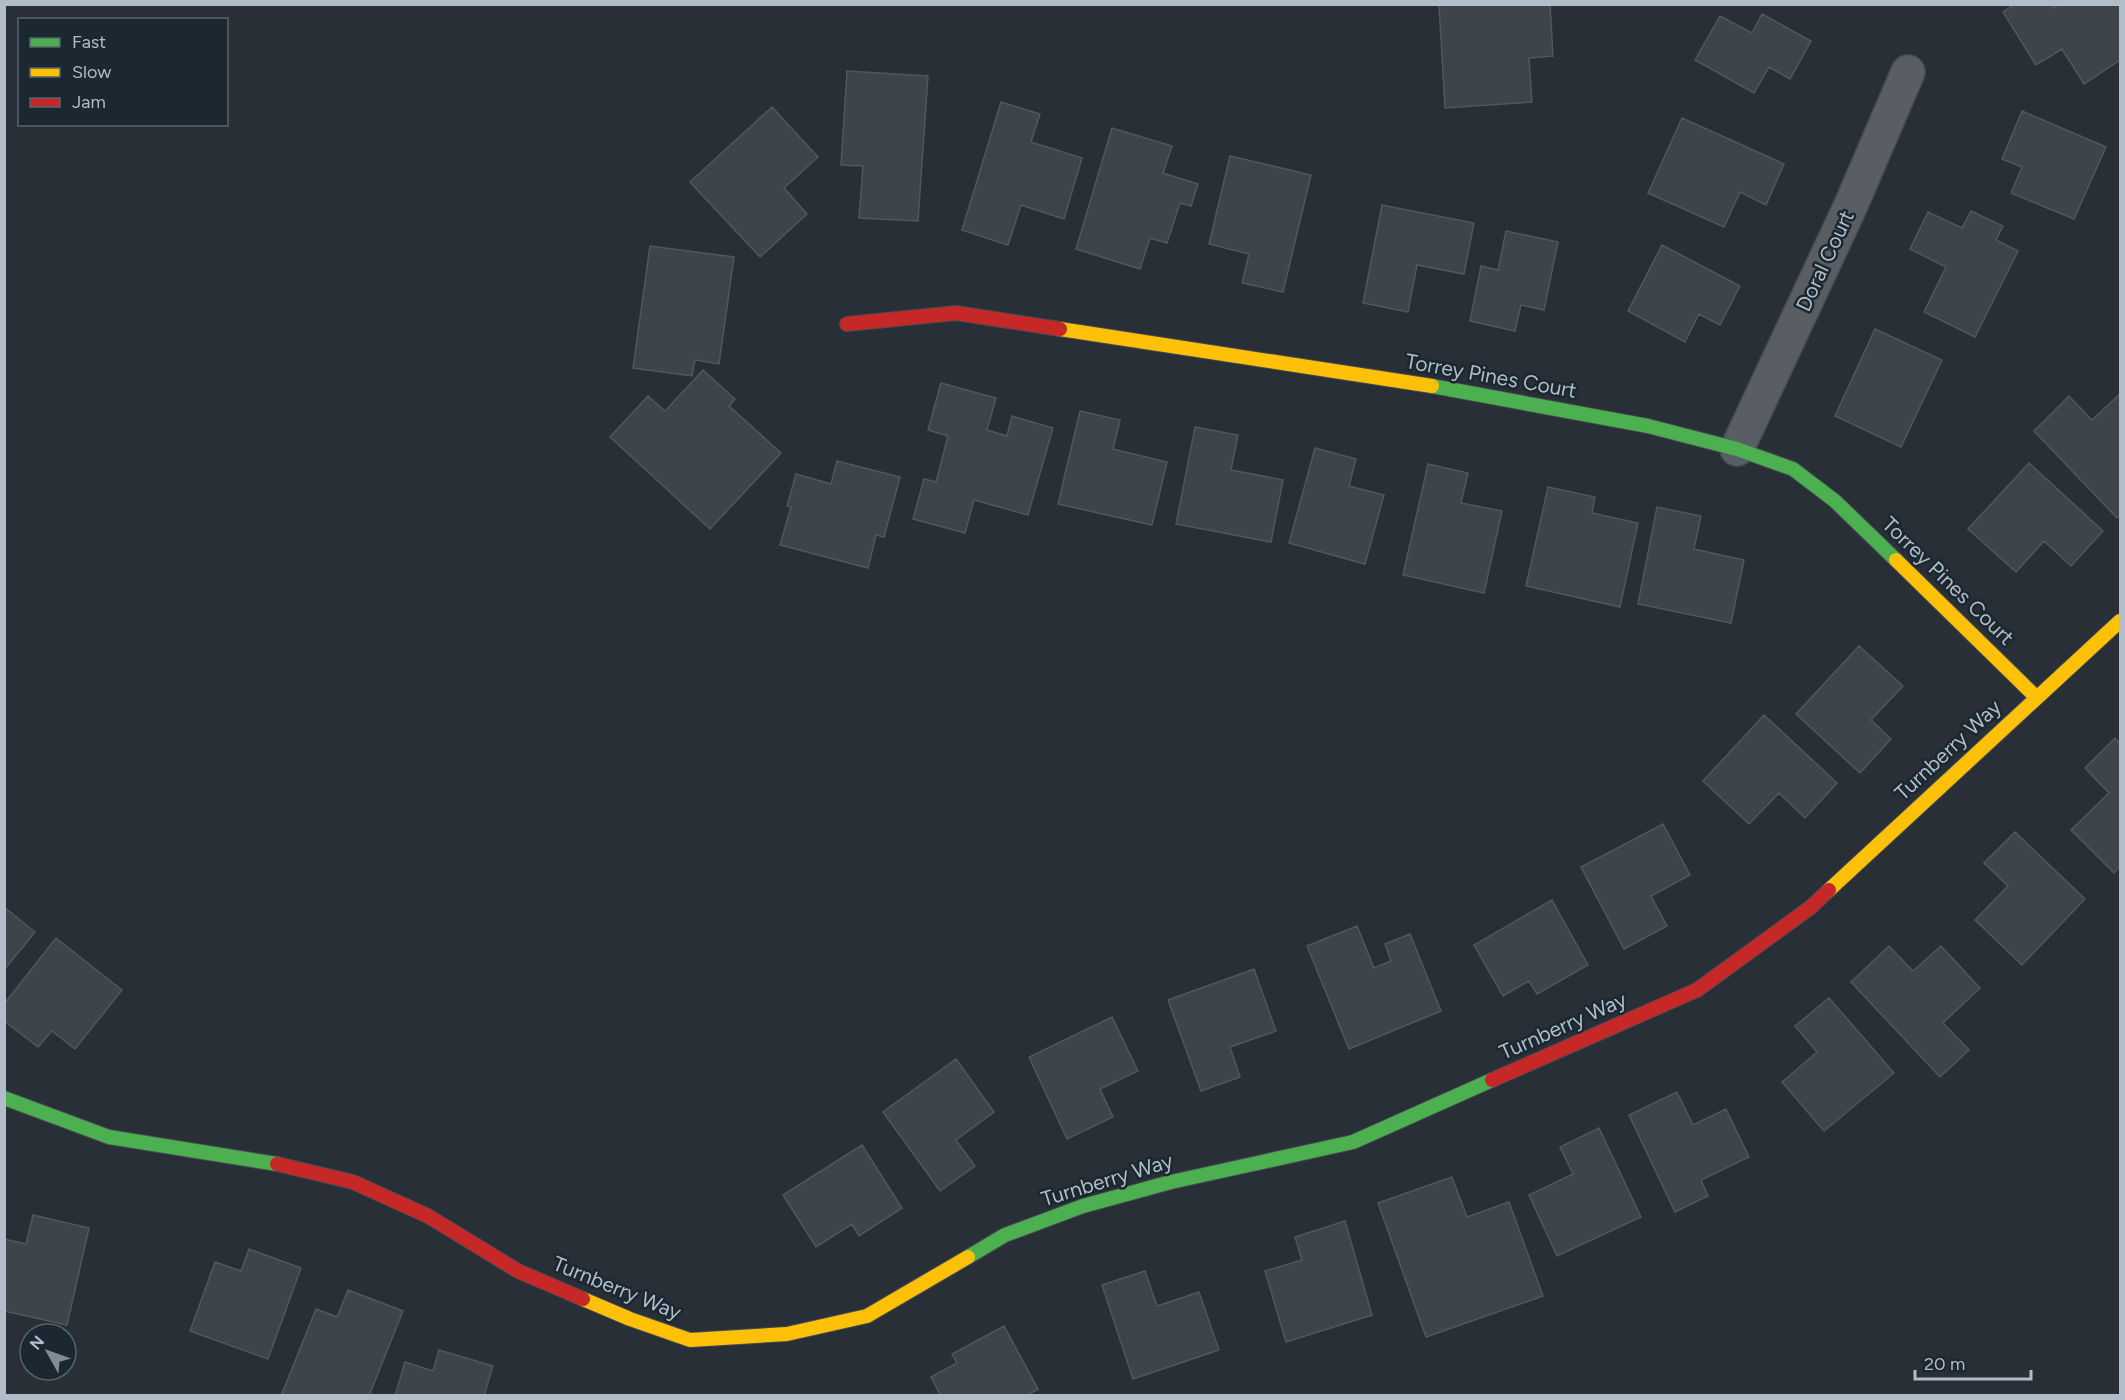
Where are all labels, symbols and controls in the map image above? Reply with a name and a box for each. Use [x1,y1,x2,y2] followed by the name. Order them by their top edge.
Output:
[18,18,228,126] legend
[72,31,106,53] text: Fast
[72,61,111,83] text: Slow
[72,91,106,113] text: Jam
[1790,206,1859,315] street label: Doral Court
[1404,348,1579,403] street label: Torrey Pines Court
[1877,511,2019,650] street label: Torrey Pines Court
[1889,694,2006,805] street label: Turnberry Way
[1495,986,1630,1065] street label: Turnberry Way
[1038,1148,1176,1211] street label: Turnberry Way
[549,1250,685,1325] street label: Turnberry Way
[18,1322,78,1382] north arrow
[26,1332,48,1354] text: N
[1915,1343,2030,1381] scale bar
[1924,1353,1965,1375] text: 20 m

